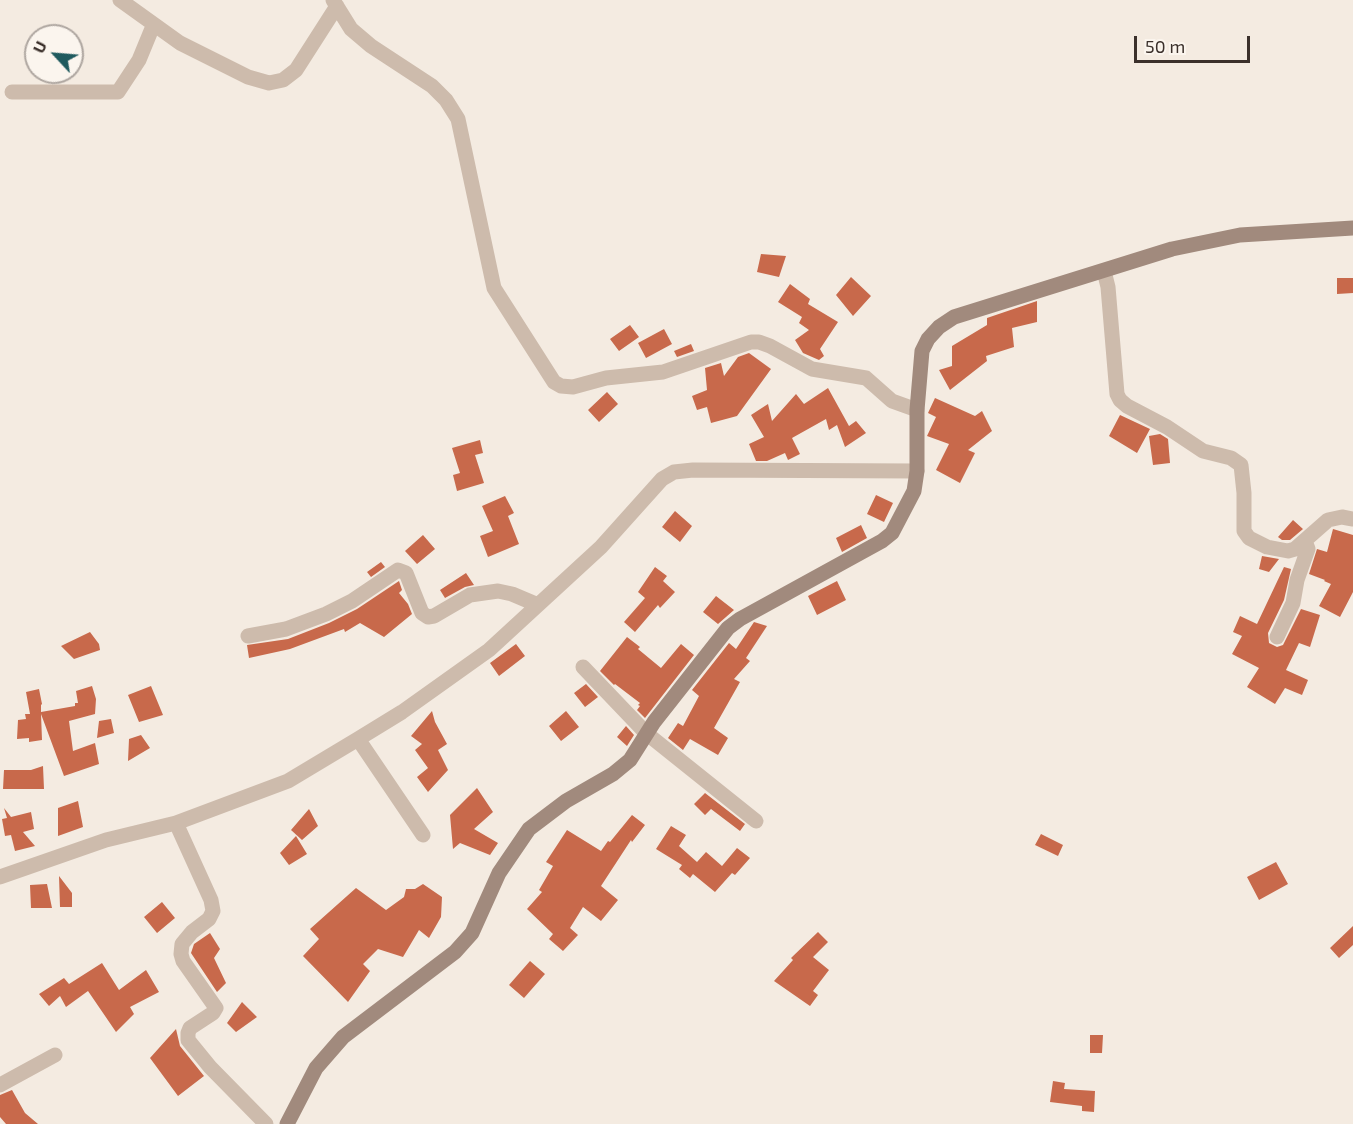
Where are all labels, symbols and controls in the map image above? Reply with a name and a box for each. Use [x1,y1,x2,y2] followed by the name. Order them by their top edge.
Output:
[24,24,84,84] north arrow
[1137,24,1252,62] scale bar
[1145,35,1185,57] text: 50 m
[28,38,50,56] text: U

